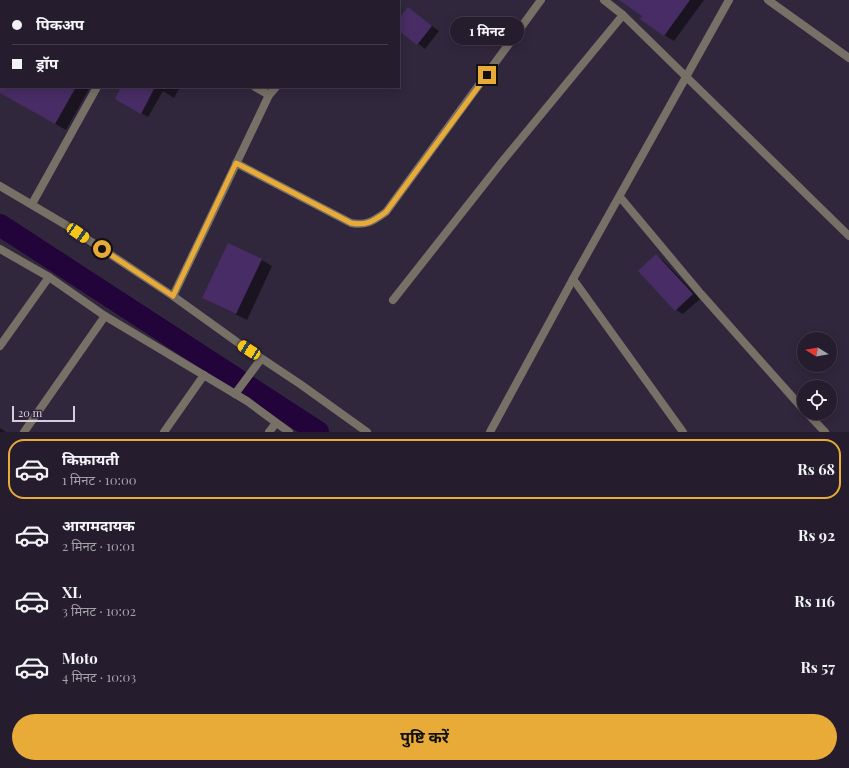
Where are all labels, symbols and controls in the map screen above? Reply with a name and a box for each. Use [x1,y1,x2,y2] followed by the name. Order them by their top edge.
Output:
[36,14,84,34] text: पिकअप
[450,17,524,45] callout: 1 मिनट
[469,22,505,39] text: 1 मिनट
[36,53,58,73] text: ड्रॉप
[478,66,496,84] route end
[65,221,91,245] car
[93,240,111,258] route start
[797,332,837,372] north arrow
[797,332,837,420] map controls
[236,338,262,362] car
[797,380,837,420] button: locate
[12,404,75,423] scale bar
[18,405,42,420] text: 20 m
[62,449,119,469] text: किफ़ायती
[14,451,50,487] icon: car
[797,459,835,479] text: Rs 68
[62,471,137,488] text: 1 मिनट · 10:00
[62,515,135,535] text: आरामदायक
[14,517,50,553] icon: car
[798,525,835,545] text: Rs 92
[62,537,135,554] text: 2 मिनट · 10:01
[62,582,82,602] text: XL
[14,583,50,619] icon: car
[794,591,835,611] text: Rs 116
[62,602,136,619] text: 3 मिनट · 10:02
[62,648,98,668] text: Moto
[14,649,50,685] icon: car
[800,657,835,677] text: Rs 57
[62,668,136,685] text: 4 मिनट · 10:03
[12,714,837,760] button: पुष्टि करें

